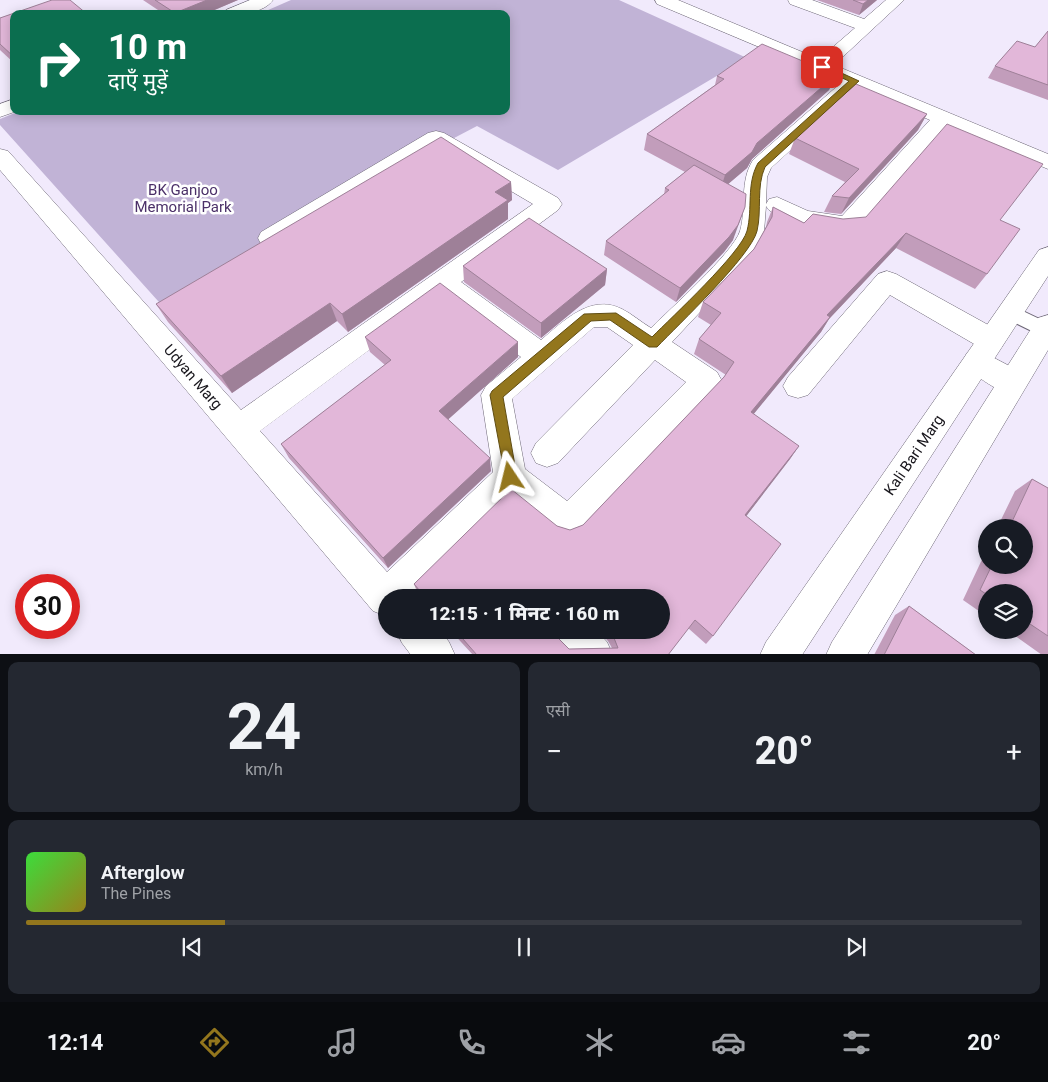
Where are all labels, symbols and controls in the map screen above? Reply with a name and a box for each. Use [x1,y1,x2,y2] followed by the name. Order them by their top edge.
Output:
[108,27,187,68] text: 10 m
[25,30,90,95] icon: right
[801,46,843,88] pin
[808,53,836,81] icon: arrive
[108,69,168,94] text: दाएँ मुड़ें
[134,181,232,216] park label: BK Ganjoo Memorial Park
[160,341,226,413] street label: Udyan Marg
[880,411,948,499] street label: Kali Bari Marg
[483,450,535,502] position arrow
[978,519,1033,639] map controls
[978,519,1033,574] button: search
[15,574,80,639] speed limit sign: 30
[978,584,1033,639] button: layers
[429,602,619,625] text: 12:15 · 1 मिनट · 160 m
[227,689,301,765] text: 24
[546,701,570,720] text: एसी
[755,729,813,773] text: 20°
[546,735,562,768] text: −
[1006,735,1022,768] text: +
[245,760,283,779] text: km/h
[101,861,185,884] text: Afterglow
[101,884,171,903] text: The Pines
[178,933,206,961] icon: previous
[510,933,538,961] icon: pause
[842,933,870,961] icon: next
[197,1025,232,1060] icon: directions
[325,1025,360,1060] icon: music
[454,1025,489,1060] icon: phone
[582,1025,617,1060] icon: climate
[711,1025,746,1060] icon: car
[839,1025,874,1060] icon: filters
[47,1030,103,1055] text: 12:14
[967,1030,1001,1055] text: 20°

